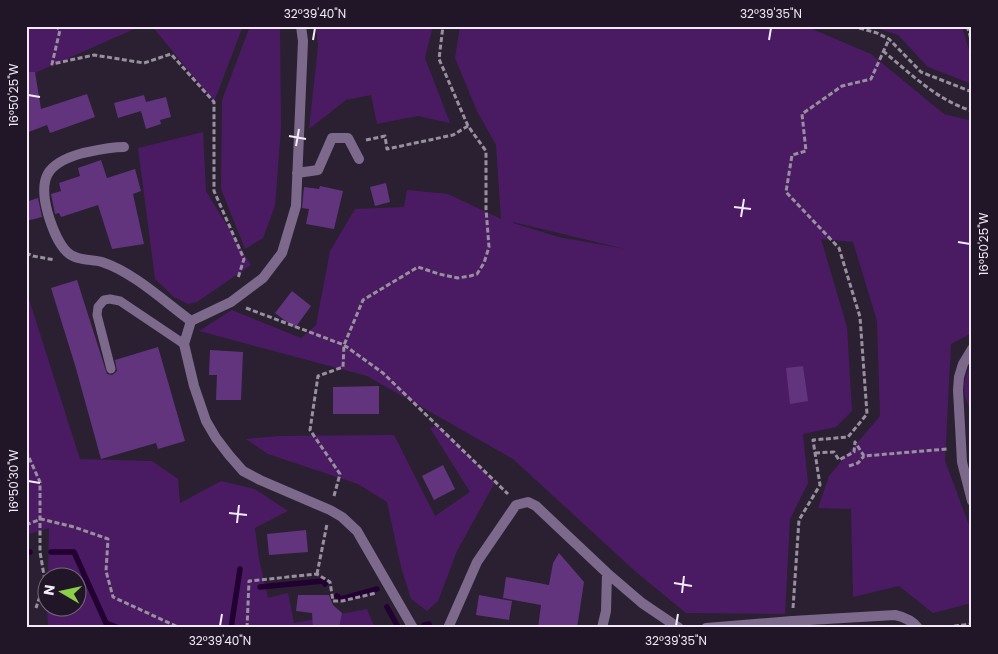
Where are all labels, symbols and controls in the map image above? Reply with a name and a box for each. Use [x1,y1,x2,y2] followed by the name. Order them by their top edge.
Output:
[284,5,346,22] text: 32°39'40"N
[740,5,802,22] text: 32°39'35"N
[5,63,22,127] text: 16°50'25"W
[975,212,992,276] text: 16°50'25"W
[5,449,22,513] text: 16°50'30"W
[38,566,88,616] north arrow
[38,583,60,597] text: N
[189,632,251,649] text: 32°39'40"N
[645,632,707,649] text: 32°39'35"N

